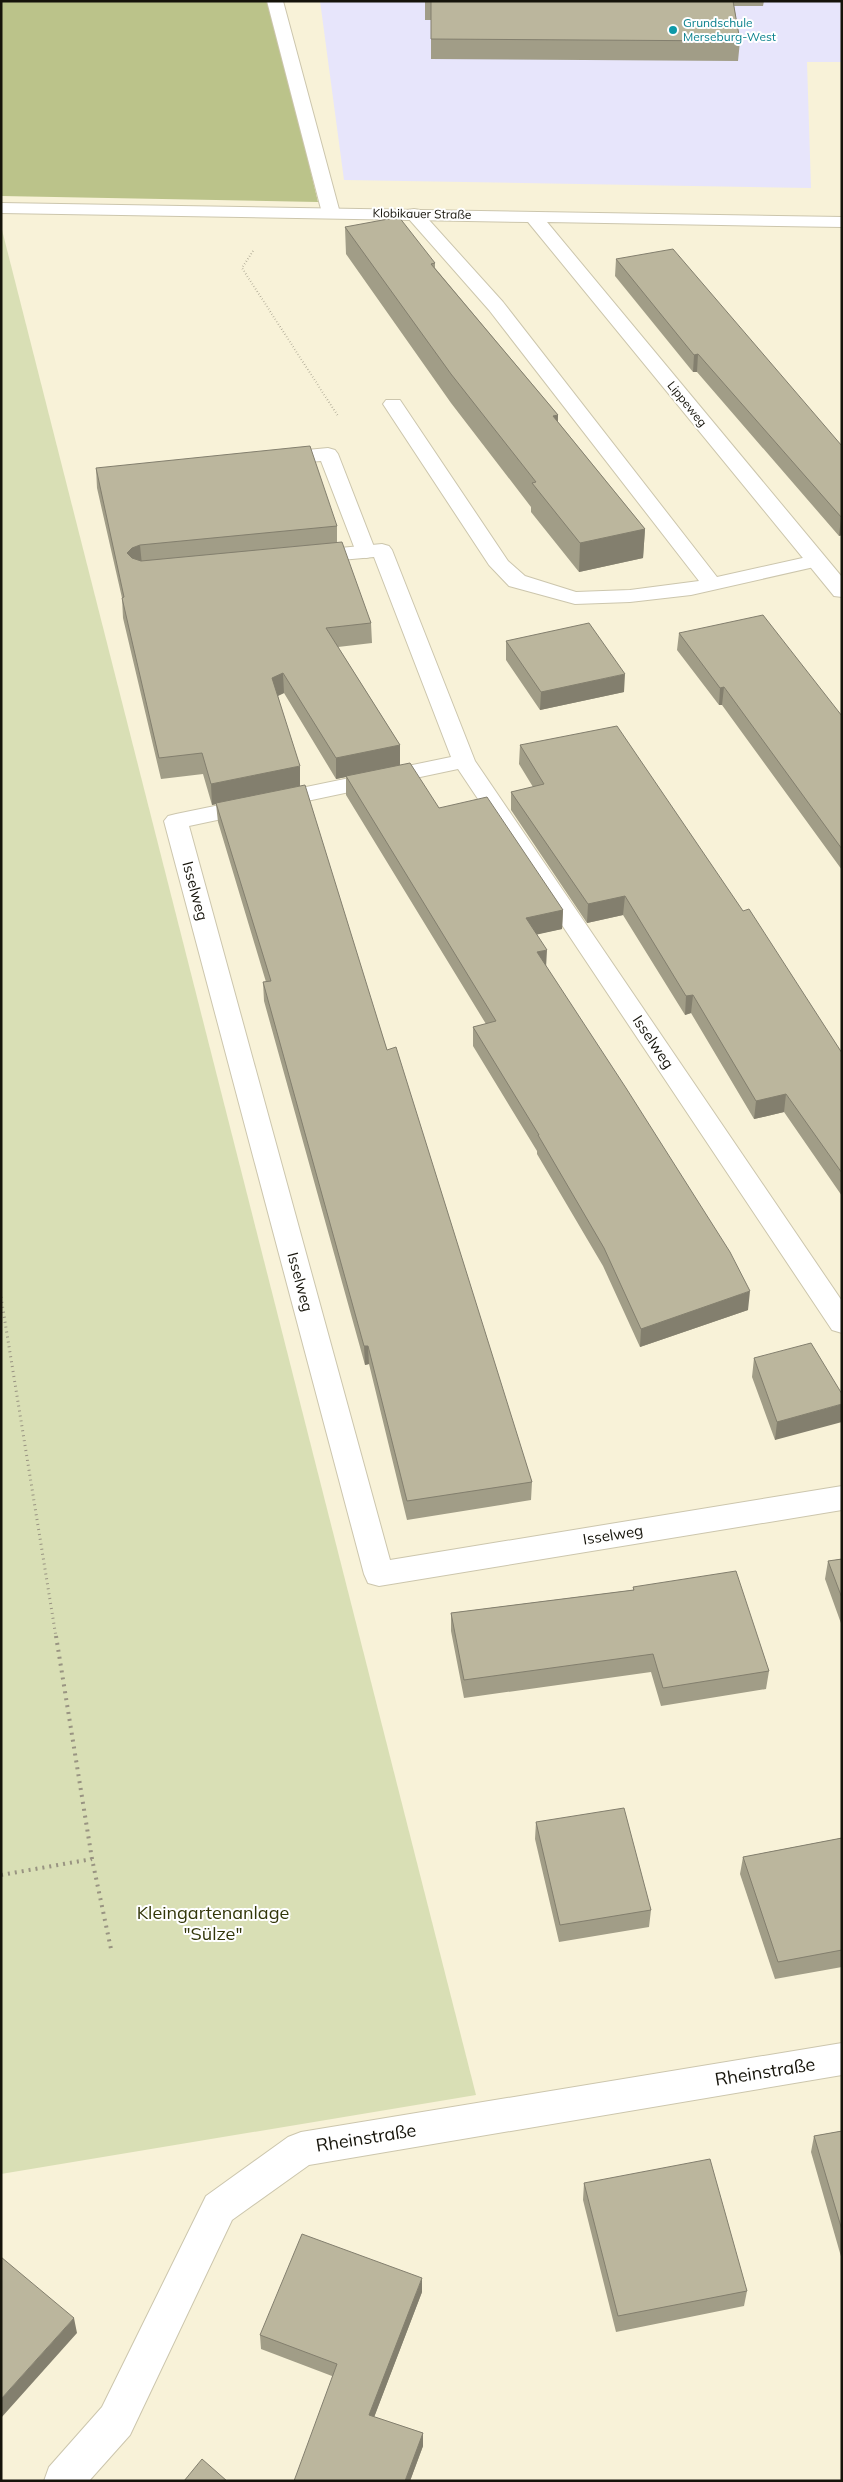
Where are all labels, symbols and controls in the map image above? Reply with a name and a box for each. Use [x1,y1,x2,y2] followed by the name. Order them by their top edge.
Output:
[683,15,776,44] place label: Grundschule Merseburg-West
[667,24,679,36] marker: Grundschule Merseburg-West
[372,205,472,222] street label: Klobikauer Straße
[664,378,710,430] street label: Lippeweg
[178,859,213,923] street label: Isselweg
[629,1011,678,1072] street label: Isselweg
[283,1250,318,1314] street label: Isselweg
[581,1520,644,1549] street label: Isselweg
[137,1901,289,1945] park label: Kleingartenanlage "Sülze"
[713,2052,817,2091] street label: Rheinstraße
[314,2118,418,2157] street label: Rheinstraße

